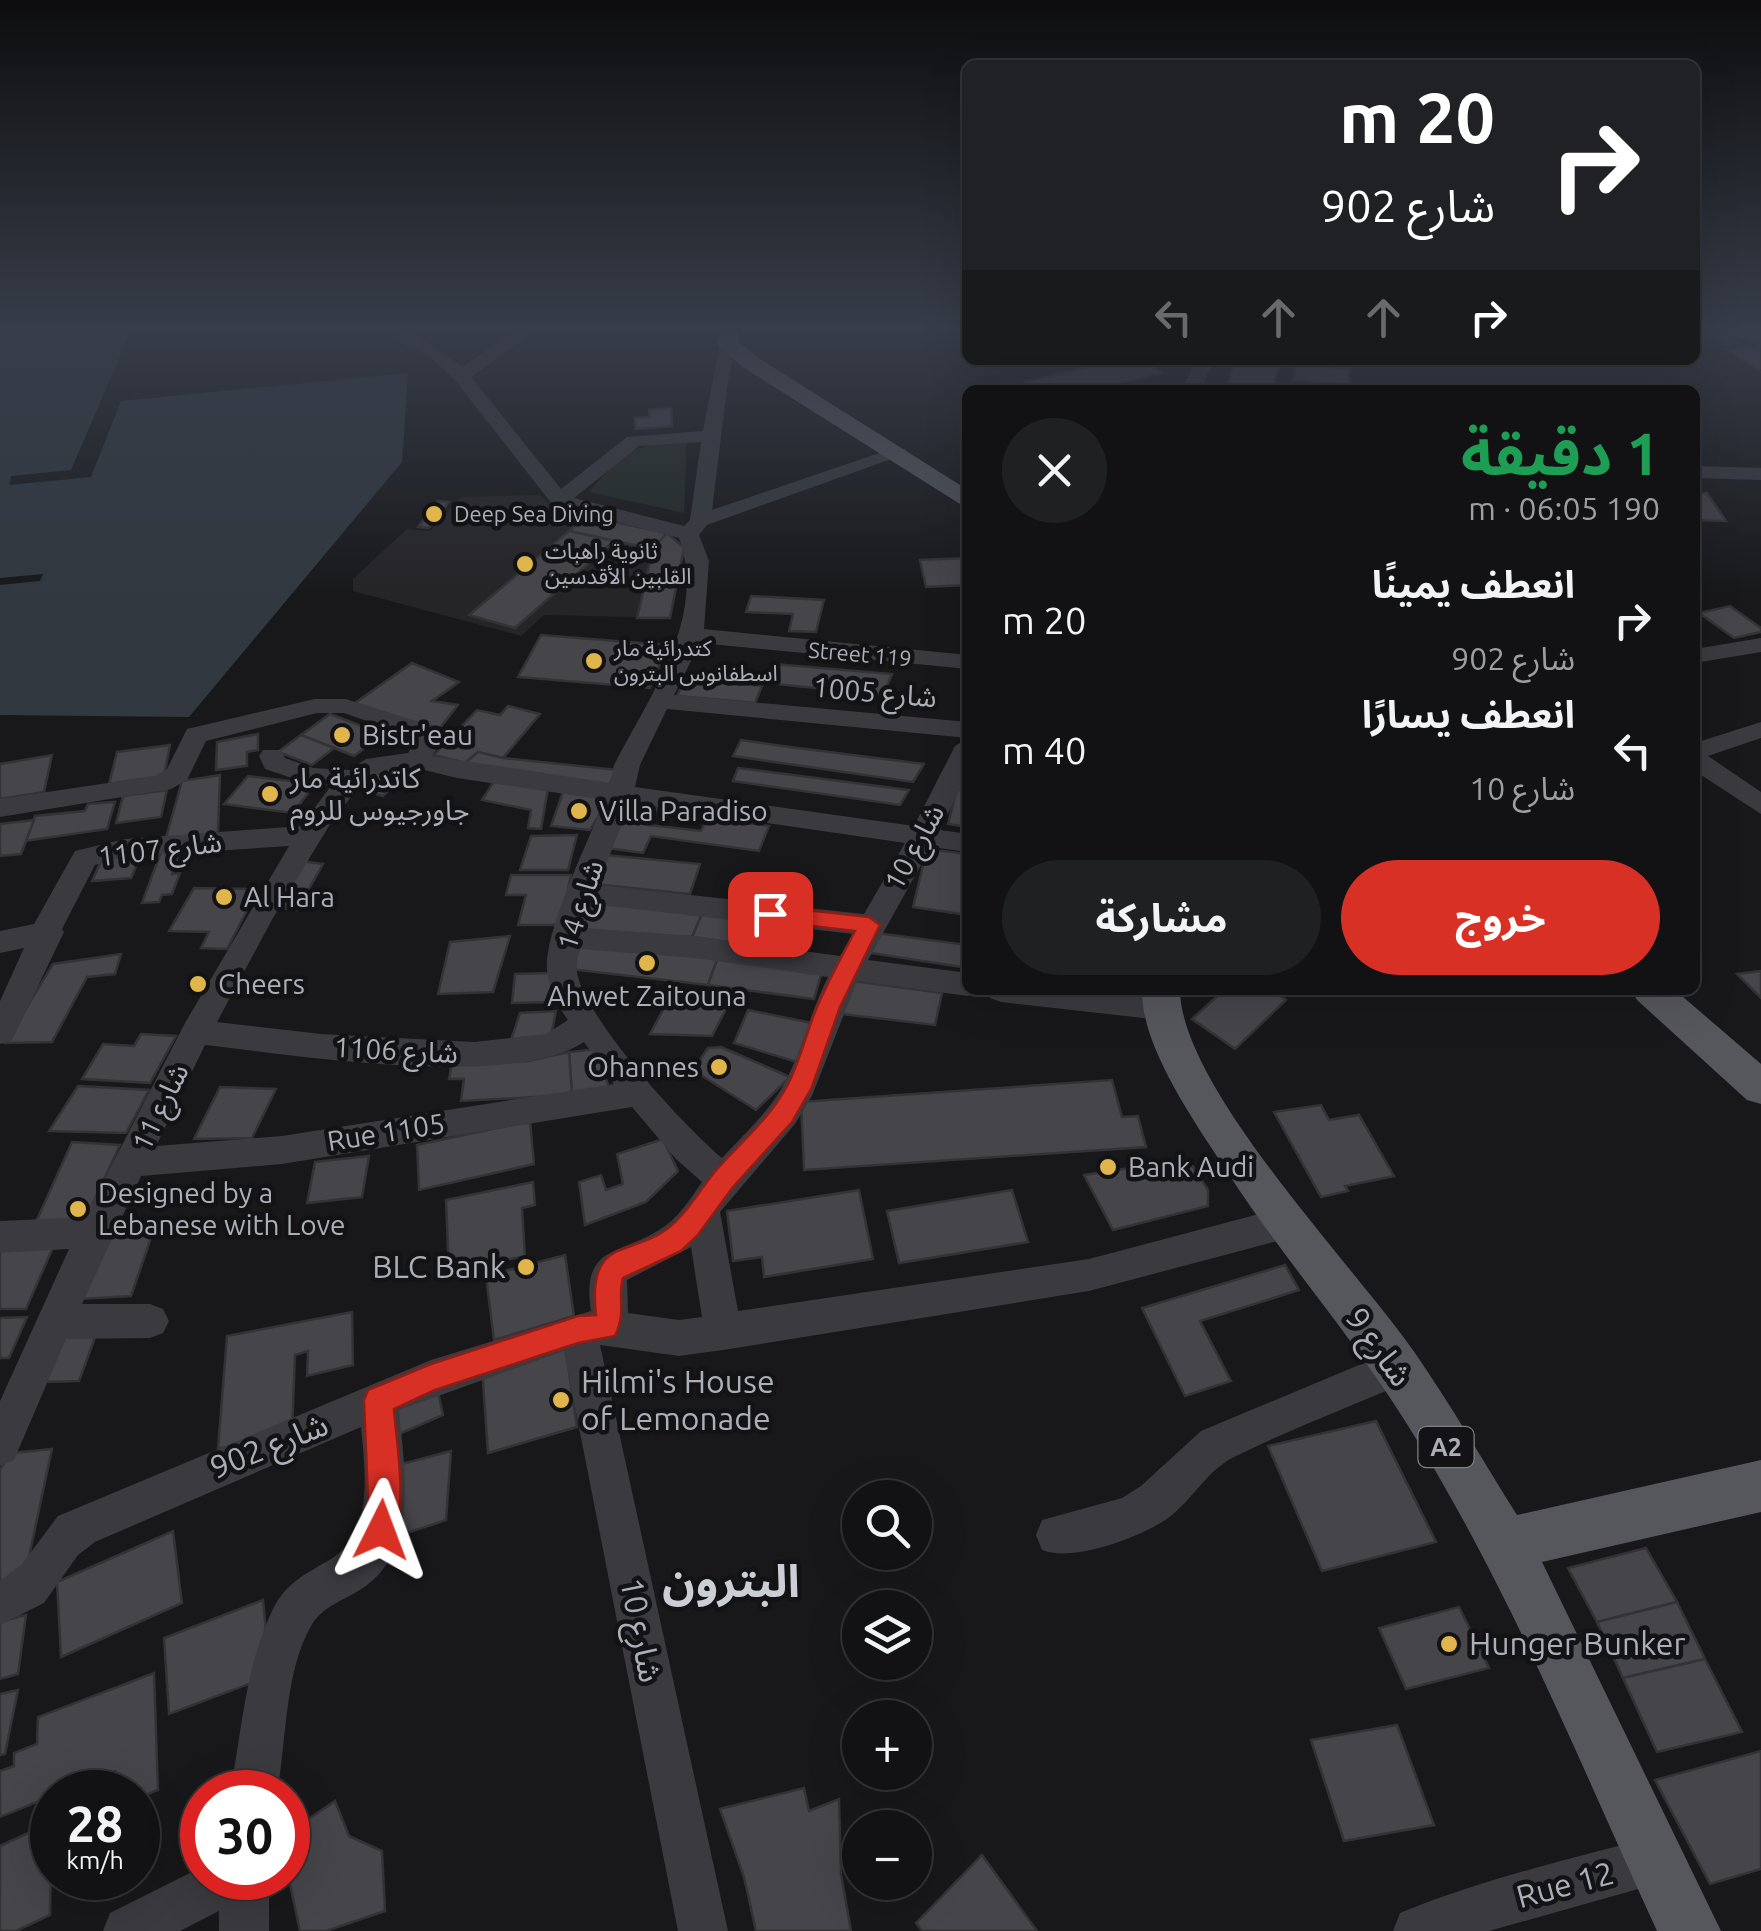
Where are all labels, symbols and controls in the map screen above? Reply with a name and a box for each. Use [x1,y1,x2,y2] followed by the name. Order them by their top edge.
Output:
[1339,78,1495,156] text: 20 m
[1530,100,1660,230] icon: right
[1321,180,1495,231] text: شارع 902
[1146,290,1201,345] icon: left
[1251,290,1306,345] icon: ahead
[1356,290,1411,345] icon: ahead
[1461,290,1516,345] icon: right
[1002,418,1107,523] button: close
[1461,419,1660,486] text: 1 دقيقة
[1468,490,1660,526] text: 190 m · 06:05
[454,501,614,526] place label: Deep Sea Diving
[423,503,445,525] marker: Deep Sea Diving
[545,538,691,589] place label: ثانوية راهبات القلبين الأقدسين
[514,553,536,575] marker: ثانوية راهبات القلبين الأقدسين
[1372,563,1575,605] text: انعطف يمينًا
[1605,593,1660,648] icon: right
[1002,599,1086,641] text: 20 m
[613,635,778,686] place label: كتدرائية مار اسطفانوس البترون
[807,637,913,670] street label: Street 119
[1451,640,1575,676] text: شارع 902
[583,650,605,672] marker: كتدرائية مار اسطفانوس البترون
[811,671,938,718] street label: شارع 1005
[1362,693,1575,735] text: انعطف يسارًا
[362,719,473,750] place label: Bistr'eau
[1605,723,1660,778] icon: left
[331,724,353,746] marker: Bistr'eau
[1002,729,1086,771] text: 40 m
[289,762,470,831] place label: كاتدرائية مار جاورجيوس للروم
[1469,770,1575,806] text: شارع 10
[259,783,281,805] marker: كاتدرائية مار جاورجيوس للروم
[599,795,768,826] place label: Villa Paradiso
[878,799,955,898] street label: شارع 10
[568,800,590,822] marker: Villa Paradiso
[96,826,224,877] street label: شارع 1107
[550,856,614,956] street label: شارع 14
[1002,860,1321,975] button: مشاركة
[1341,860,1660,975] button: خروج
[728,872,813,957] pin
[244,881,335,912] place label: Al Hara
[213,886,235,908] marker: Al Hara
[743,887,798,942] icon: arrive
[636,952,658,974] marker: Ahwet Zaitouna
[218,968,305,999] place label: Cheers
[187,973,209,995] marker: Cheers
[547,980,747,1011] place label: Ahwet Zaitouna
[333,1031,459,1074] street label: شارع 1106
[587,1051,699,1082] place label: Ohannes
[708,1056,730,1078] marker: Ohannes
[125,1058,199,1158] street label: شارع 11
[325,1107,447,1156] street label: Rue 1105
[1128,1151,1254,1182] place label: Bank Audi
[1097,1156,1119,1178] marker: Bank Audi
[98,1177,346,1240] place label: Designed by a Lebanese with Love
[67,1198,89,1220] marker: Designed by a Lebanese with Love
[372,1248,506,1284] place label: BLC Bank
[515,1256,537,1278] marker: BLC Bank
[1334,1300,1420,1397] street label: شارع 9
[581,1363,775,1436] place label: Hilmi's House of Lemonade
[550,1389,572,1411] marker: Hilmi's House of Lemonade
[204,1405,335,1491] street label: شارع 902
[1418,1427,1474,1467] road number: A2
[329,1478,433,1582] position arrow
[842,1480,932,1900] map controls
[842,1480,932,1570] button: search
[662,1555,800,1608] district label: البترون
[607,1574,670,1687] street label: شارع 10
[842,1590,932,1680] button: layers
[1469,1625,1686,1661] place label: Hunger Bunker
[1438,1633,1460,1655] marker: Hunger Bunker
[842,1700,932,1790] button: +
[180,1770,310,1900] speed limit sign: 30
[67,1795,123,1851] text: 28
[842,1810,932,1900] button: −
[66,1846,124,1874] text: km/h
[1512,1854,1617,1914] street label: Rue 12

